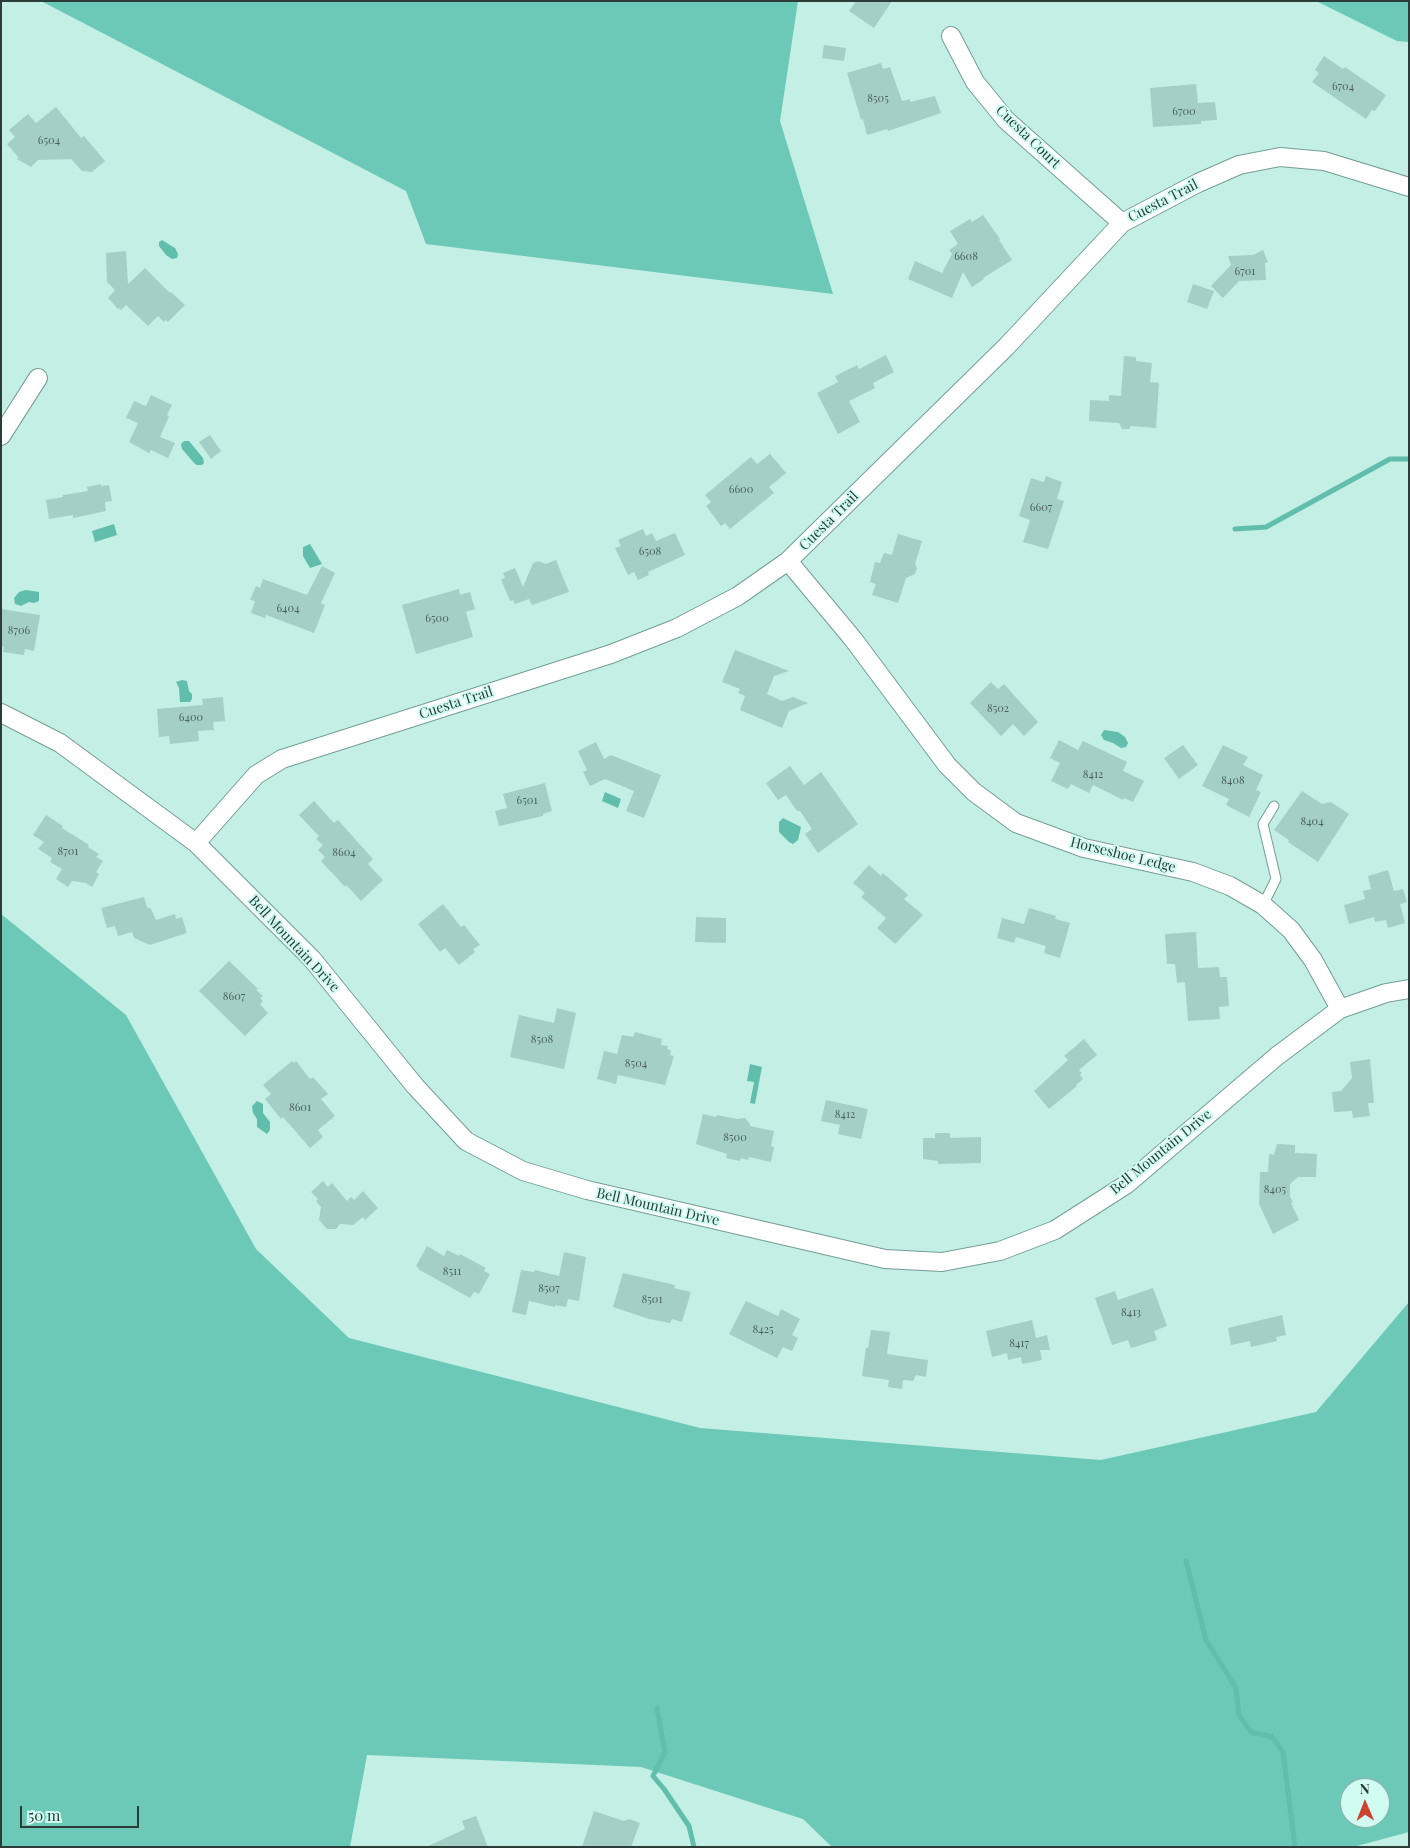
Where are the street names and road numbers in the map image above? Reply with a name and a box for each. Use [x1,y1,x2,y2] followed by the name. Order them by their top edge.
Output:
[992,102,1064,172] street label: Cuesta Court
[1125,176,1201,226] street label: Cuesta Trail
[796,488,862,554] street label: Cuesta Trail
[417,683,495,723] street label: Cuesta Trail
[1069,834,1177,876] street label: Horseshoe Ledge
[245,892,343,996] street label: Bell Mountain Drive
[1107,1106,1215,1198] street label: Bell Mountain Drive
[595,1185,721,1229] street label: Bell Mountain Drive

